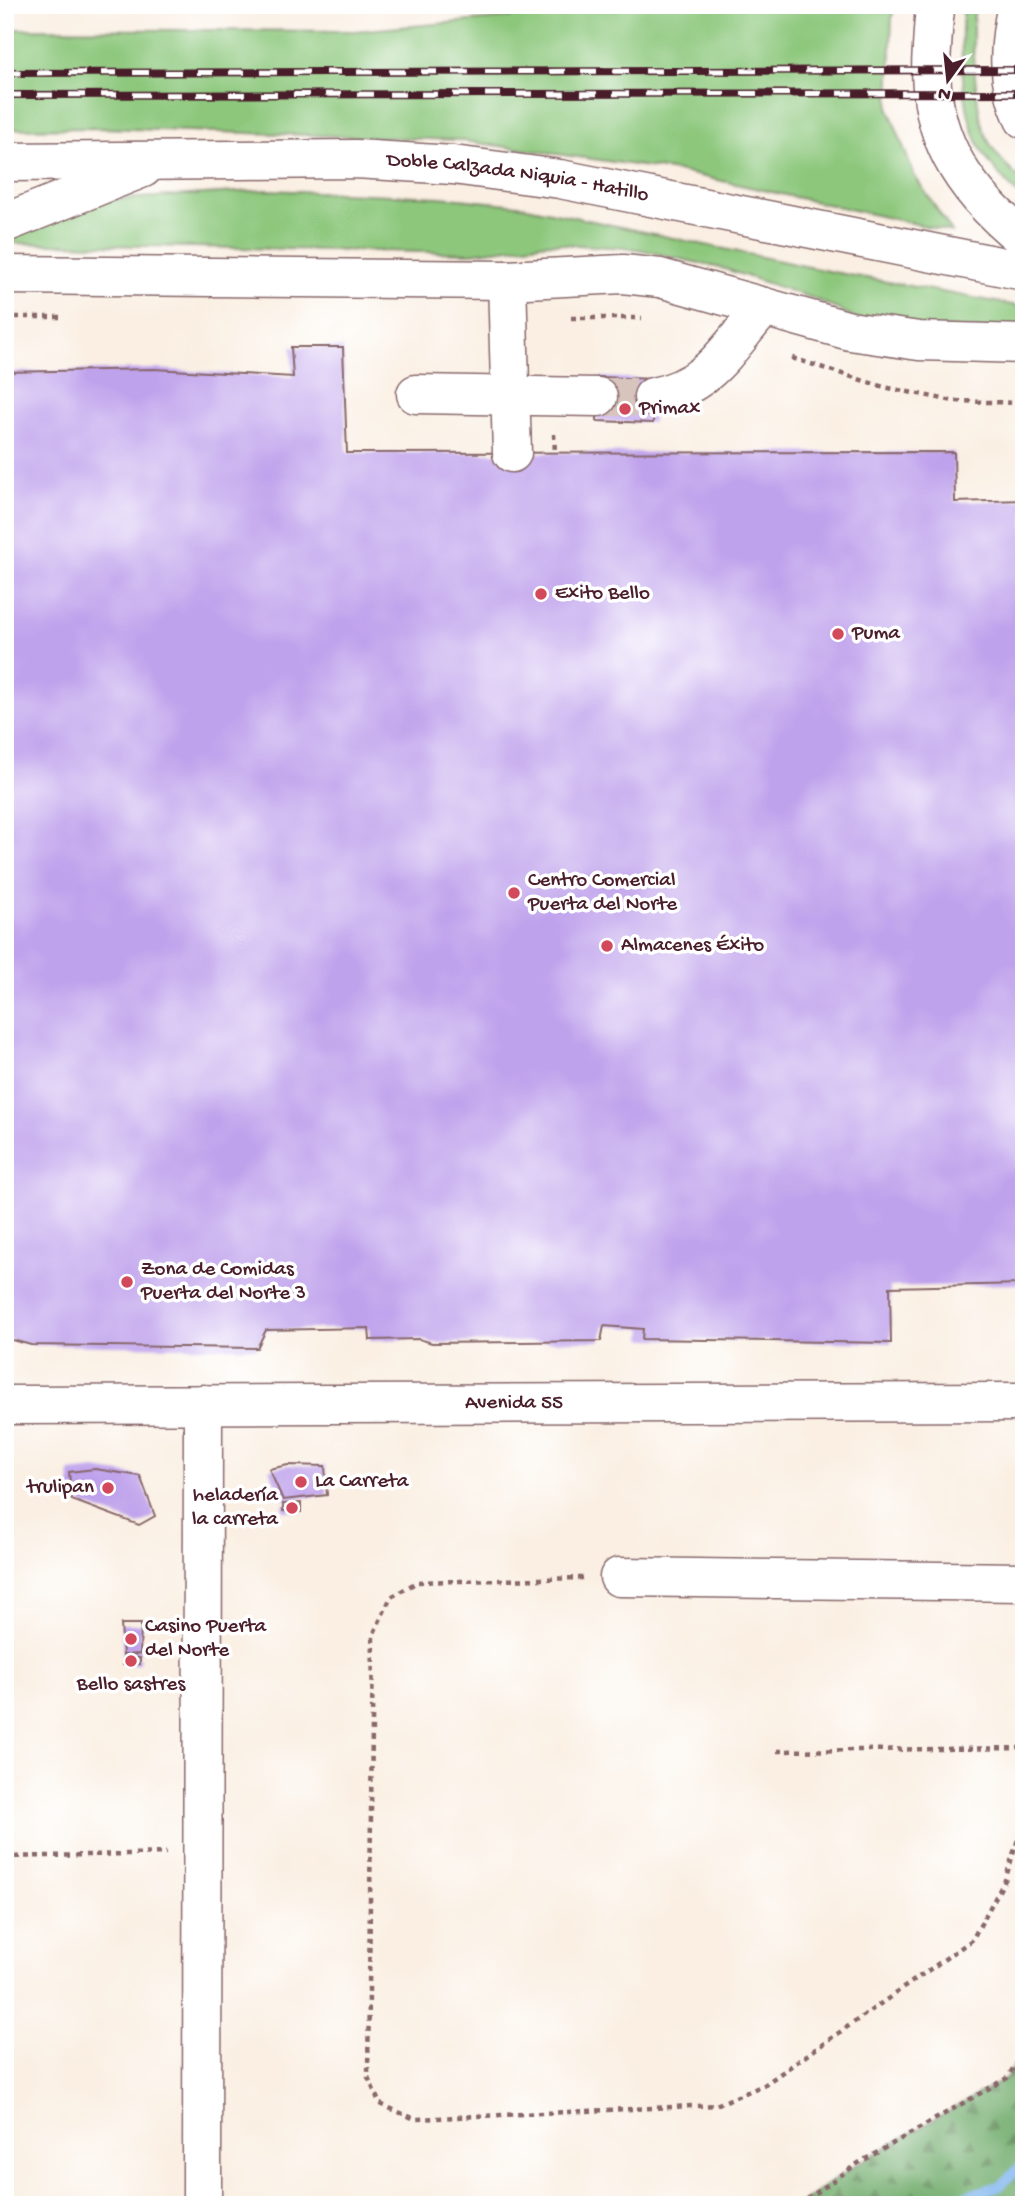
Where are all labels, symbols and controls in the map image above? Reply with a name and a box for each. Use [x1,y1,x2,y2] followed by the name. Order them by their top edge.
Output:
[914,46,984,116] north arrow
[936,80,953,106] text: N
[384,148,651,209] street label: Doble Calzada Niquia - Hatillo
[638,397,700,422] place label: Primax
[617,401,633,417] marker: Primax
[555,582,650,607] place label: Exito Bello
[533,586,549,602] marker: Exito Bello
[851,622,901,647] place label: Puma
[830,626,846,642] marker: Puma
[527,869,678,918] place label: Centro Comercial Puerta del Norte
[506,885,522,901] marker: Centro Comercial Puerta del Norte
[621,934,764,959] place label: Almacenes Éxito
[599,938,615,954] marker: Almacenes Éxito
[140,1258,306,1307] place label: Zona de Comidas Puerta del Norte 3
[119,1274,135,1290] marker: Zona de Comidas Puerta del Norte 3
[465,1391,563,1416] street label: Avenida 55
[315,1470,410,1495] place label: La Carreta
[293,1474,309,1490] marker: La Carreta
[25,1476,94,1501] place label: trulipan
[100,1480,116,1496] marker: trulipan
[192,1484,279,1533] place label: heladería la carreta
[284,1500,300,1516] marker: heladería la carreta
[145,1615,267,1664] place label: Casino Puerta del Norte
[123,1631,139,1647] marker: Casino Puerta del Norte
[123,1653,139,1669] marker: Bello sastres
[76,1673,186,1698] place label: Bello sastres

